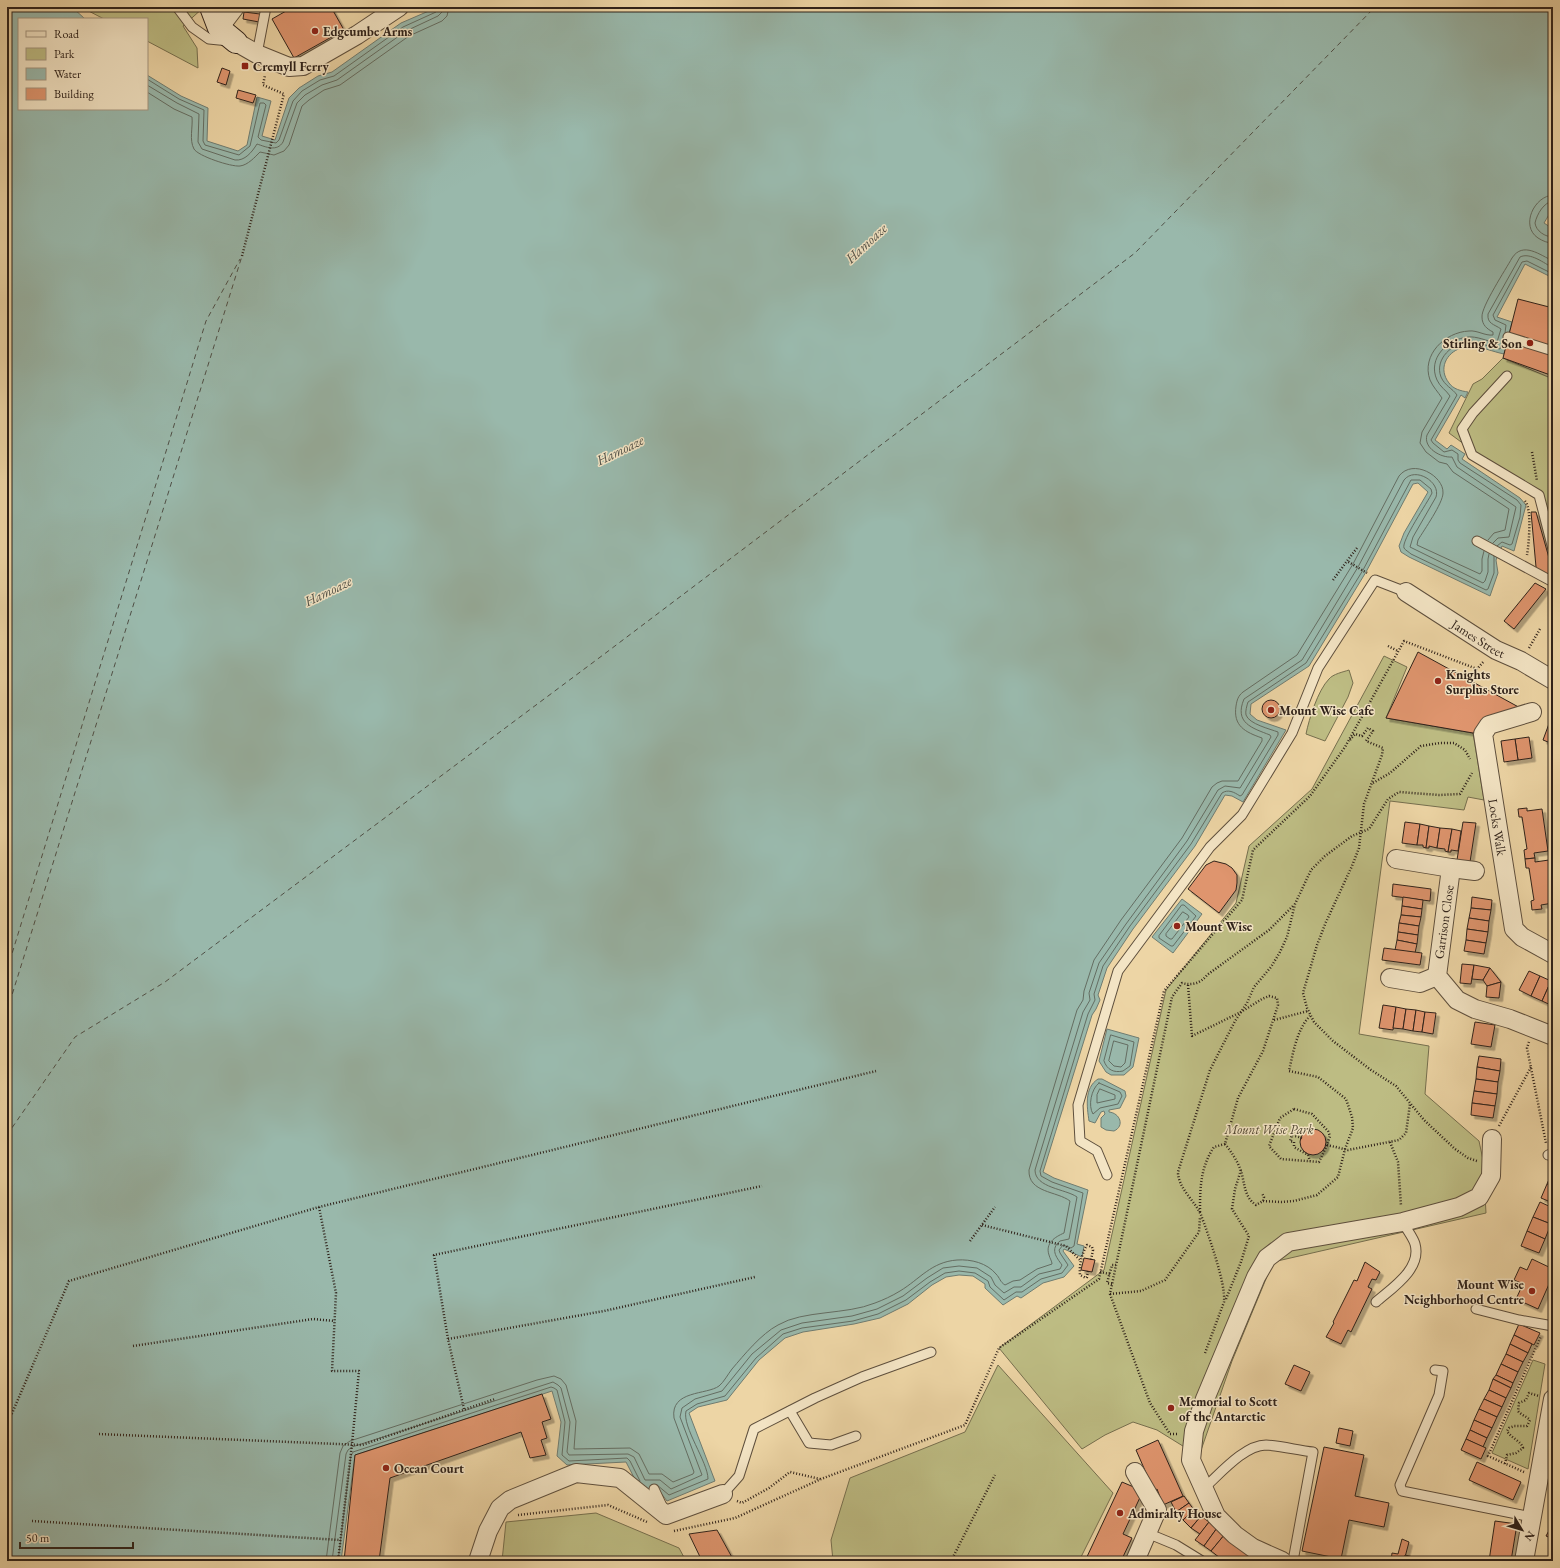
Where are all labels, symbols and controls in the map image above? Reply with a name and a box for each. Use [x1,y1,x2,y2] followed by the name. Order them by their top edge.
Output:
[18,18,148,110] legend
[323,23,413,40] place label: Edgcumbe Arms
[54,26,80,42] text: Road
[310,26,320,36] marker: Edgcumbe Arms
[54,46,75,62] text: Park
[253,58,329,75] place label: Cremyll Ferry
[240,61,250,71] marker: Cremyll Ferry
[54,66,81,82] text: Water
[54,86,95,102] text: Building
[841,219,891,268] water label: Hamoaze
[1443,335,1523,352] place label: Stirling & Son
[1525,338,1535,348] marker: Stirling & Son
[592,431,647,470] water label: Hamoaze
[300,572,355,611] water label: Hamoaze
[1448,615,1508,661] street label: James Street
[1446,666,1520,698] place label: Knights Surplus Store
[1433,676,1443,686] marker: Knights Surplus Store
[1279,702,1374,719] place label: Mount Wise Cafe
[1266,705,1276,715] marker: Mount Wise Cafe
[1485,797,1511,858] street label: Locks Walk
[1430,884,1458,960] street label: Garrison Close
[1185,918,1253,935] place label: Mount Wise
[1172,921,1182,931] marker: Mount Wise
[1223,1121,1314,1138] park label: Mount Wise Park
[1404,1276,1525,1308] place label: Mount Wise Neighborhood Centre
[1527,1286,1537,1296] marker: Mount Wise Neighborhood Centre
[1179,1393,1277,1425] place label: Memorial to Scott of the Antarctic
[1166,1403,1176,1413] marker: Memorial to Scott of the Antarctic
[394,1460,464,1477] place label: Ocean Court
[381,1463,391,1473] marker: Ocean Court
[1127,1505,1222,1522] place label: Admiralty House
[1115,1508,1125,1518] marker: Admiralty House
[1502,1510,1542,1550] north arrow
[20,1524,133,1550] scale bar
[1522,1528,1538,1544] text: N
[26,1530,50,1546] text: 50 m

